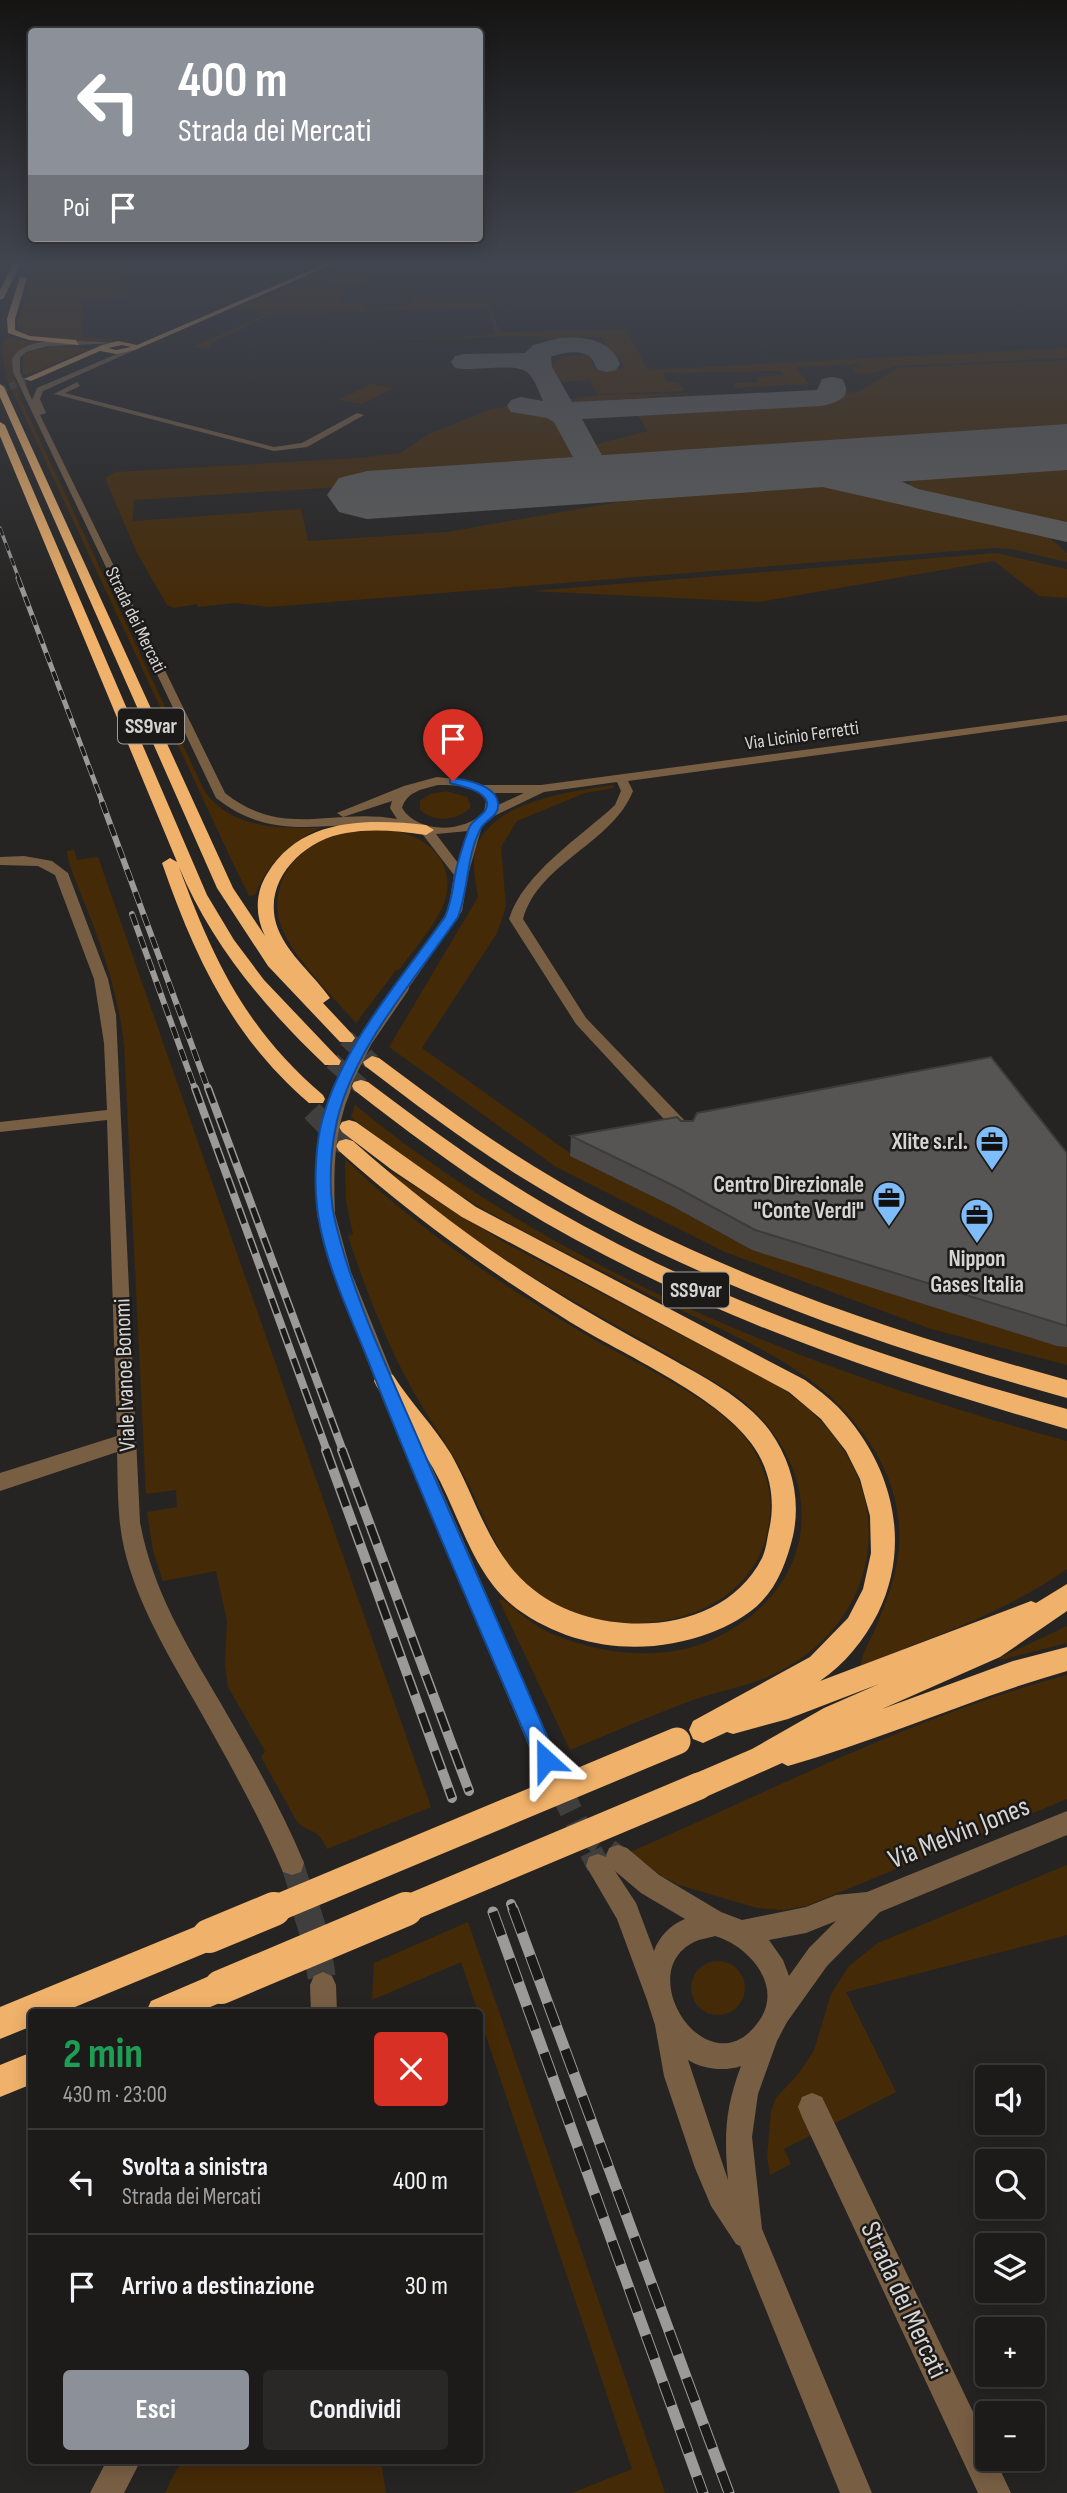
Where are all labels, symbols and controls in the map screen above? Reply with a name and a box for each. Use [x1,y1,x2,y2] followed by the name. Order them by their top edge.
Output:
[178,52,288,111] text: 400 m
[63,56,154,147] icon: left
[178,112,371,151] text: Strada dei Mercati
[104,189,142,227] icon: arrive
[63,193,90,224] text: Poi
[99,563,171,677] street label: Strada dei Mercati
[118,708,184,744] road number: SS9var
[423,709,483,781] pin
[744,717,860,755] street label: Via Licinio Ferretti
[434,720,472,758] icon: arrive
[973,1123,1011,1172] office icon: Xlite s.r.l.
[891,1128,968,1156] place label: Xlite s.r.l.
[713,1171,864,1225] place label: Centro Direzionale "Conte Verdi"
[870,1179,908,1228] office icon: Centro Direzionale "Conte Verdi"
[958,1196,996,1245] office icon: Nippon Gases Italia
[930,1245,1024,1299] place label: Nippon Gases Italia
[663,1272,729,1308] road number: SS9var
[108,1298,142,1452] street label: Viale Ivanoe Bonomi
[509,1723,583,1797] position arrow
[884,1790,1034,1876] street label: Via Melvin Jones
[63,2029,143,2080] text: 2 min
[374,2032,448,2106] button: close
[975,2065,1045,2471] map controls
[975,2065,1045,2135] button: sound
[63,2081,167,2109] text: 430 m · 23:00
[975,2149,1045,2219] button: search
[122,2152,268,2183] text: Svolta a sinistra
[63,2163,101,2201] icon: left
[393,2166,448,2197] text: 400 m
[122,2183,261,2211] text: Strada dei Mercati
[853,2216,955,2384] street label: Strada dei Mercati
[975,2233,1045,2303] button: layers
[63,2268,101,2306] icon: arrive
[122,2271,315,2302] text: Arrivo a destinazione
[405,2271,448,2302] text: 30 m
[975,2317,1045,2387] button: +
[63,2370,249,2450] button: Esci
[263,2370,448,2450] button: Condividi
[975,2401,1045,2471] button: −

